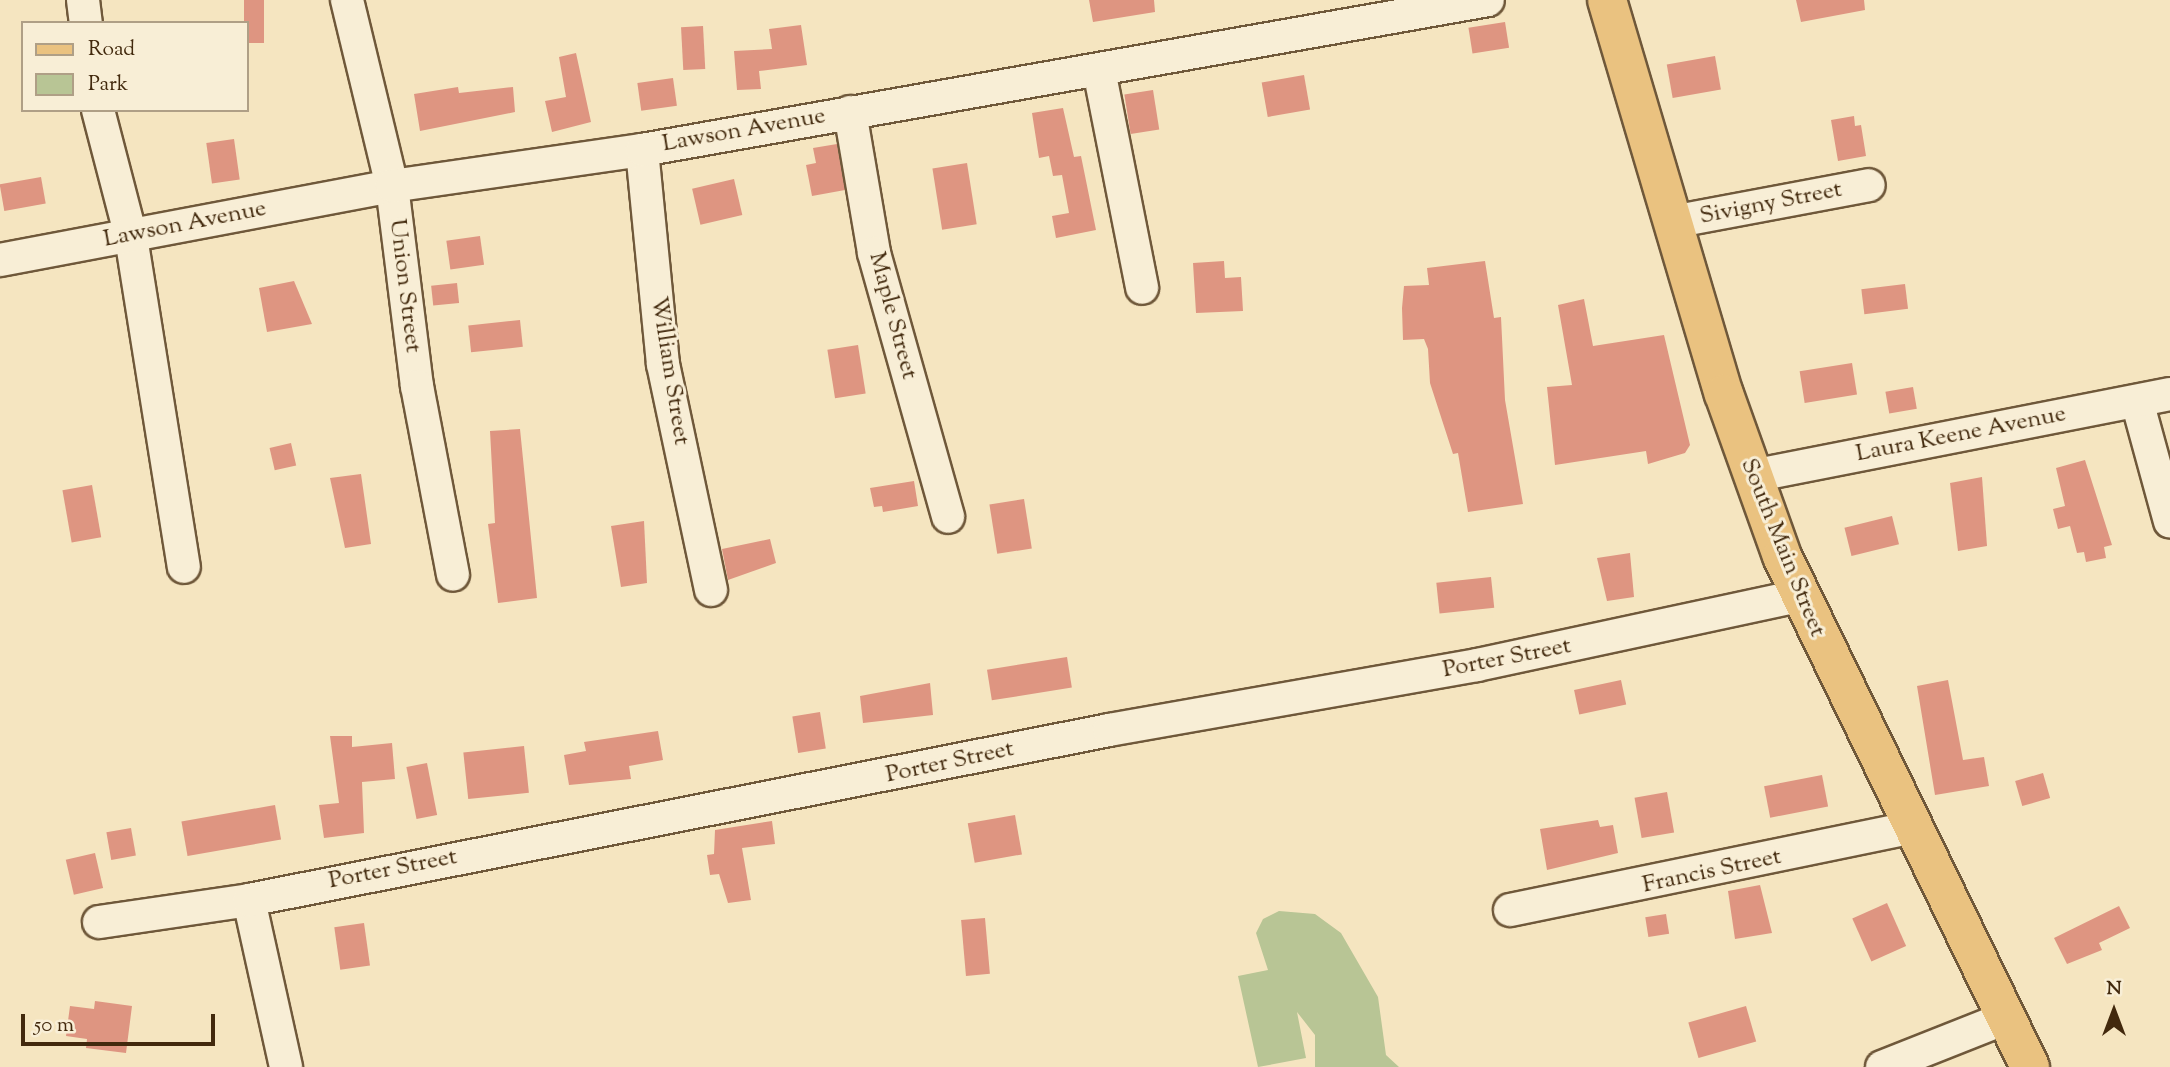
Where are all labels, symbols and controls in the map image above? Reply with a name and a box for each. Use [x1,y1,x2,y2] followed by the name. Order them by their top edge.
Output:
[21,21,248,112] legend
[88,35,135,65] text: Road
[88,70,128,100] text: Park
[660,102,828,160] street label: Lawson Avenue
[1697,176,1845,232] street label: Sivigny Street
[101,195,269,255] street label: Lawson Avenue
[381,217,427,355] street label: Union Street
[861,249,923,383] street label: Maple Street
[643,295,695,447] street label: William Street
[1854,401,2068,469] street label: Laura Keene Avenue
[1733,455,1831,641] street label: South Main Street
[1440,632,1574,686] street label: Porter Street
[883,735,1017,791] street label: Porter Street
[326,843,460,897] street label: Porter Street
[1640,843,1784,901] street label: Francis Street
[2079,976,2149,1046] north arrow
[2106,976,2122,1003] text: N
[24,1000,219,1044] scale bar
[34,1011,74,1041] text: 50 m

